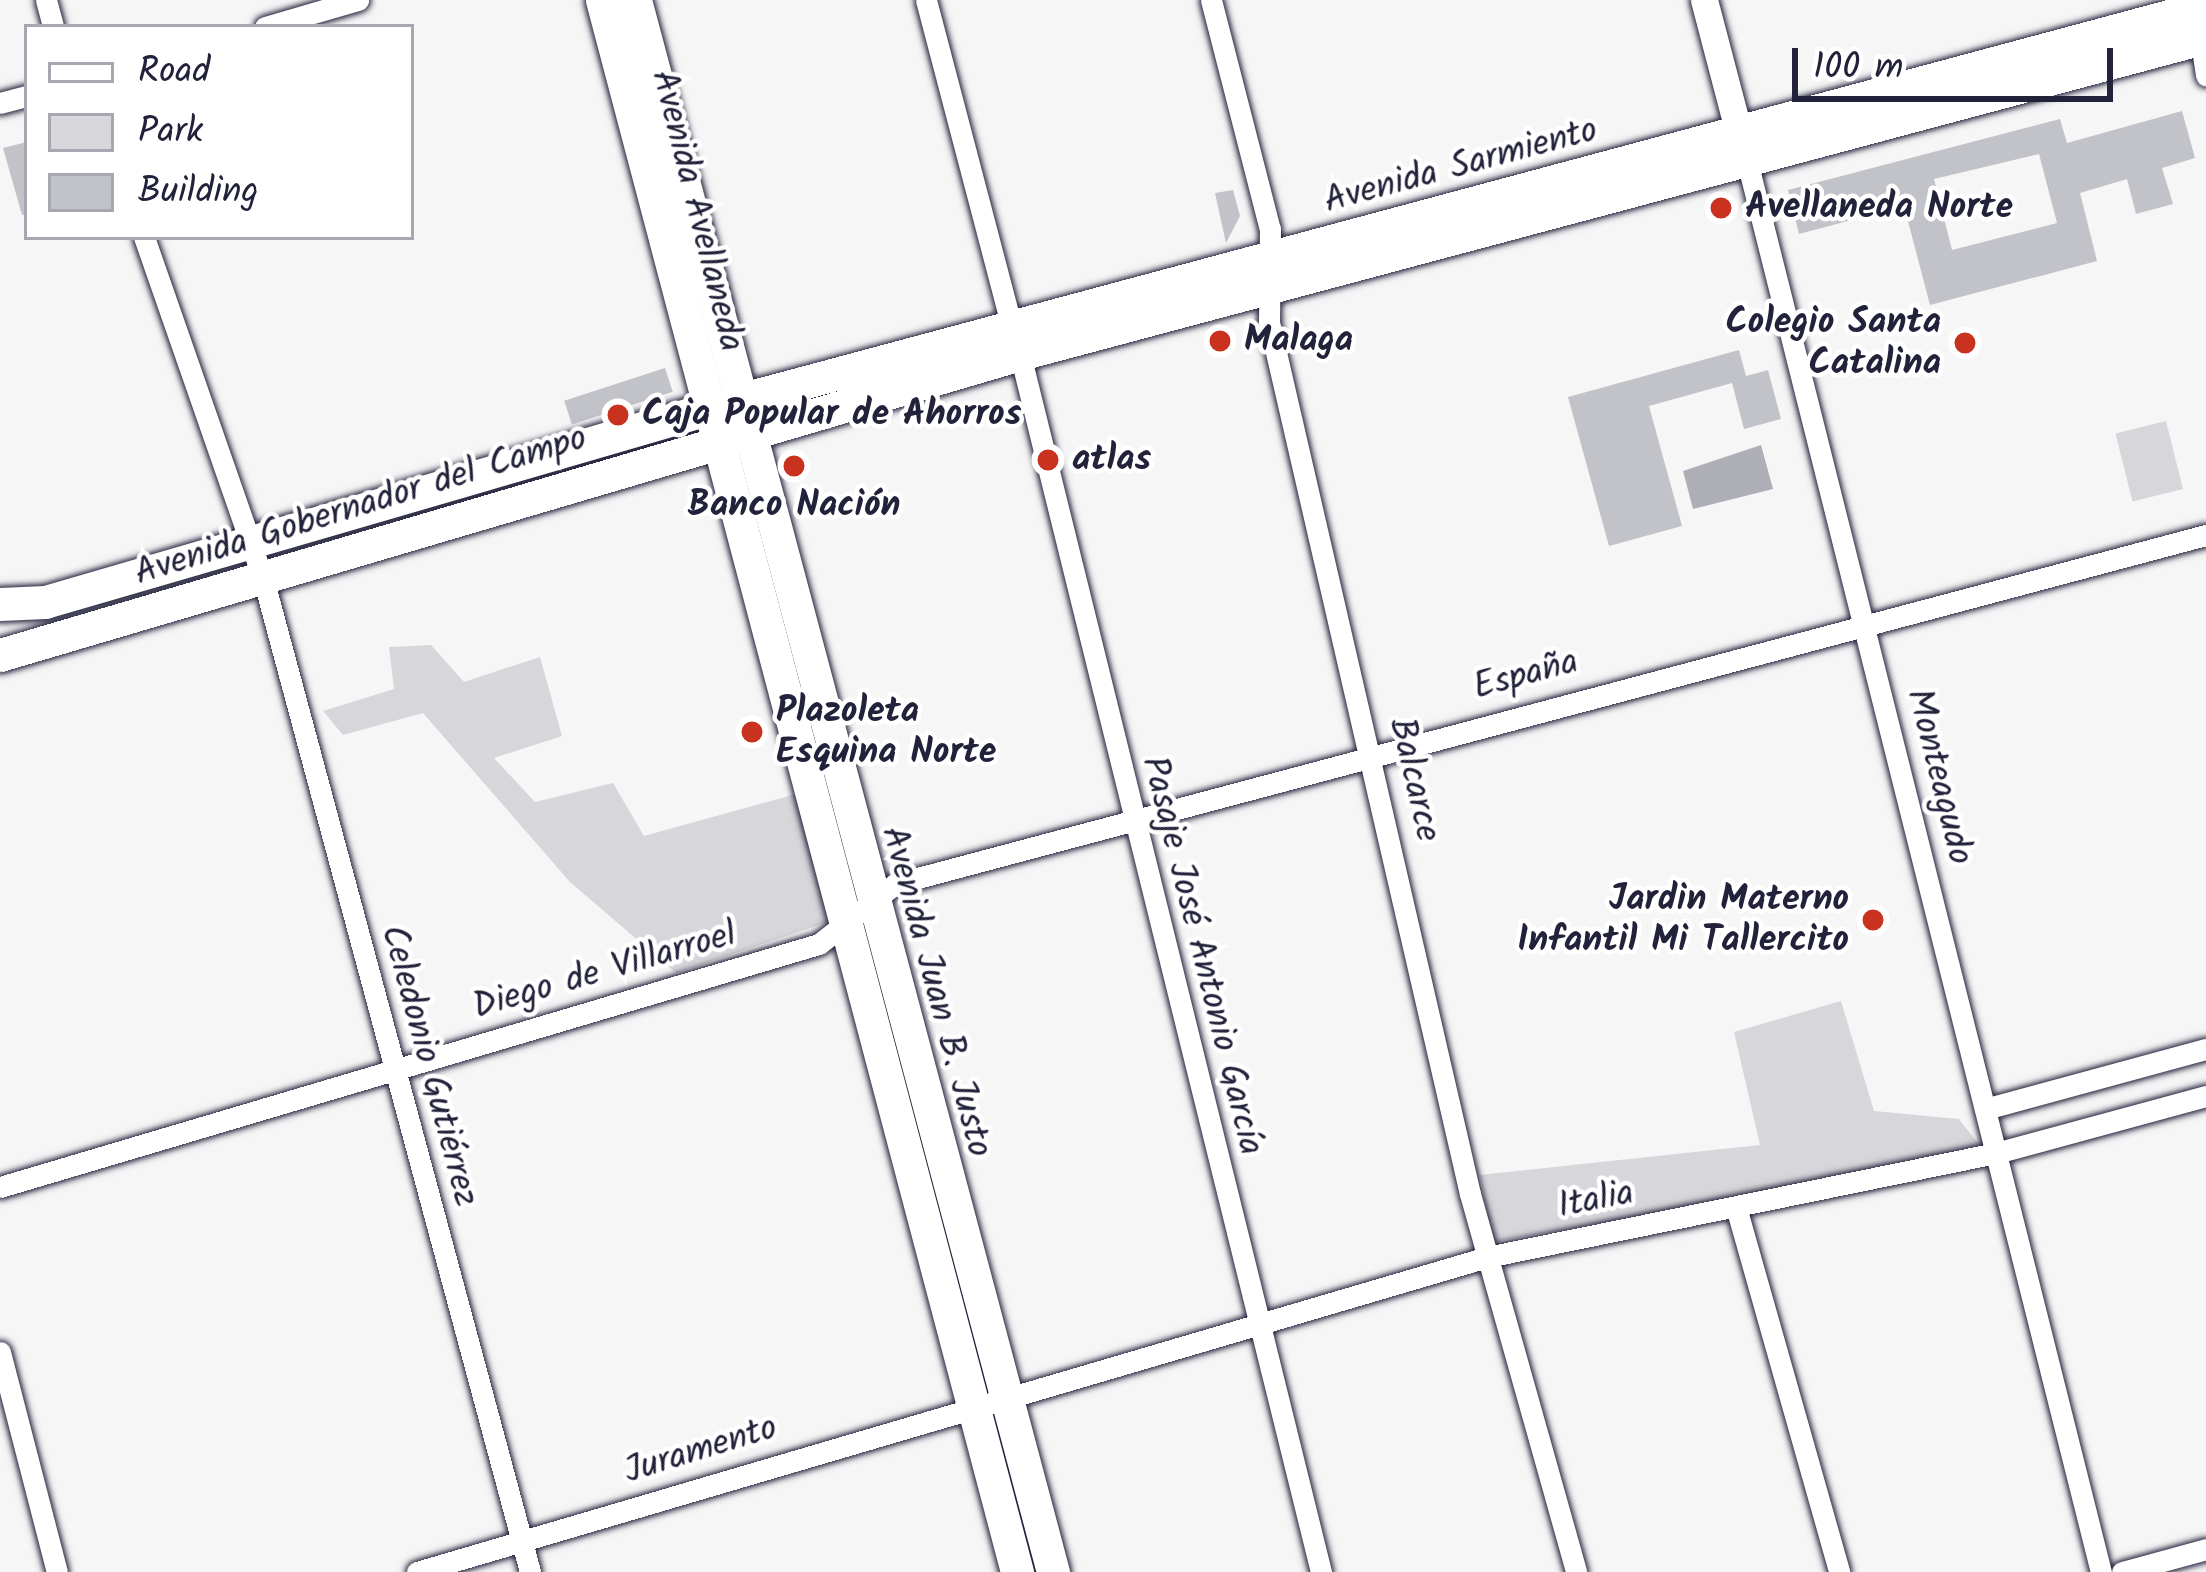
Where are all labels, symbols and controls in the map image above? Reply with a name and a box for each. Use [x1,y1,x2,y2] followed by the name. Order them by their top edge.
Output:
[24,24,414,240] legend
[1798,24,2119,98] scale bar
[1813,40,1903,97] text: 100 m
[138,44,210,101] text: Road
[640,66,752,356] street label: Avenida Avellaneda
[138,104,203,161] text: Park
[1320,110,1602,224] street label: Avenida Sarmiento
[138,164,258,221] text: Building
[1745,186,2013,230] place label: Avellaneda Norte
[1708,195,1734,221] marker: Avellaneda Norte
[1726,300,1941,385] place label: Colegio Santa Catalina
[1244,319,1353,363] place label: Malaga
[1207,328,1233,354] marker: Malaga
[1952,330,1978,356] marker: Colegio Santa Catalina
[642,393,1022,437] place label: Caja Popular de Ahorros
[605,402,631,428] marker: Caja Popular de Ahorros
[130,418,592,596] street label: Avenida Gobernador del Campo
[1072,438,1151,482] place label: atlas
[1035,447,1061,473] marker: atlas
[781,453,807,479] marker: Banco Nación
[688,484,900,528] place label: Banco Nación
[1469,641,1583,711] street label: España
[1895,685,1981,869] street label: Monteagudo
[776,689,996,774] place label: Plazoleta Esquina Norte
[1378,714,1448,846] street label: Balcarce
[739,719,765,745] marker: Plazoleta Esquina Norte
[1131,752,1271,1160] street label: Pasaje José Antonio García
[870,822,1000,1162] street label: Avenida Juan B. Justo
[1517,877,1849,962] place label: Jardin Materno Infantil Mi Tallercito
[1860,907,1886,933] marker: Jardin Materno Infantil Mi Tallercito
[468,914,742,1030] street label: Diego de Villarroel
[370,921,486,1211] street label: Celedonio Gutiérrez
[1554,1173,1638,1229] street label: Italia
[619,1407,783,1495] street label: Juramento

